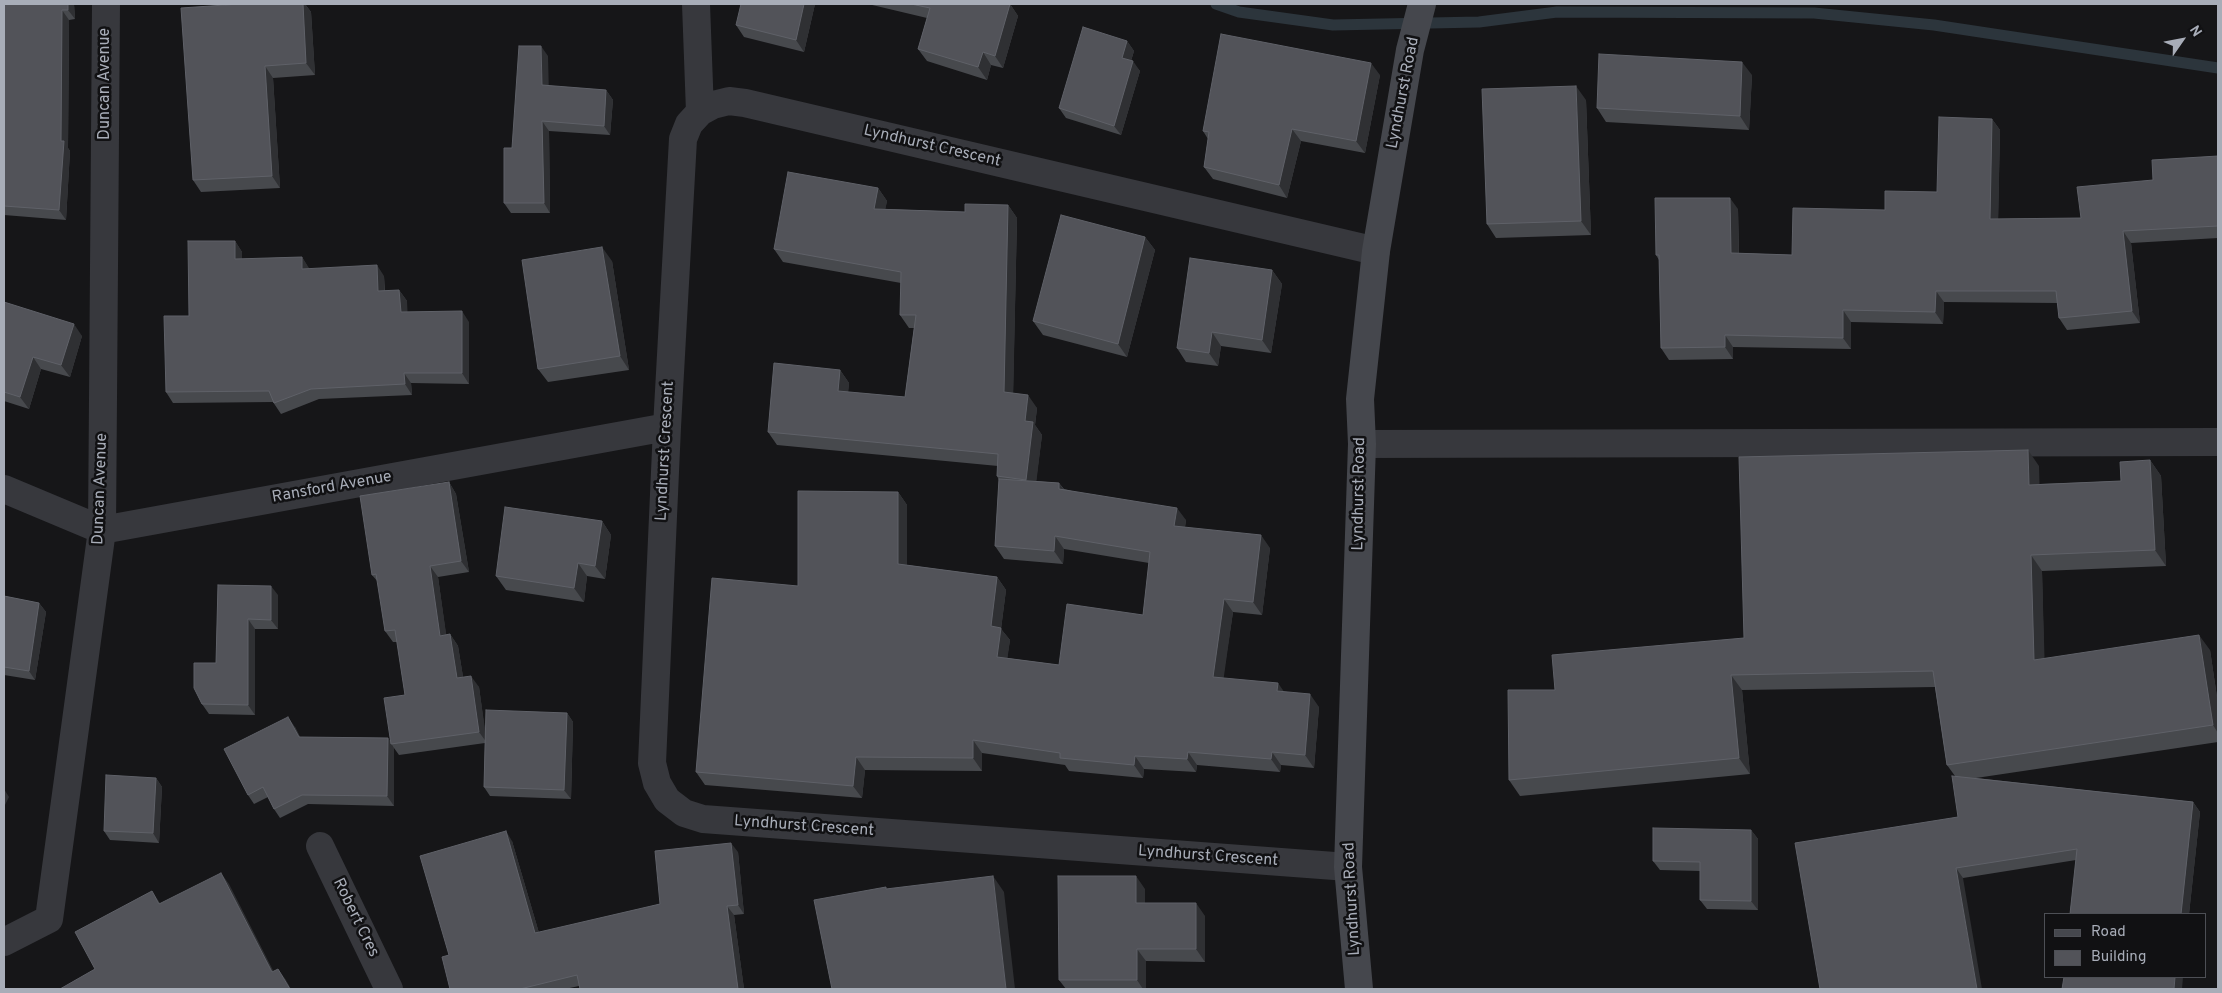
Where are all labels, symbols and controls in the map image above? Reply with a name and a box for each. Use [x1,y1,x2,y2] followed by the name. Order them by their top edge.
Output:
[2157,15,2207,65] north arrow
[2185,23,2205,40] text: N
[96,28,116,140] street label: Duncan Avenue
[1384,35,1424,151] street label: Lyndhurst Road
[862,122,1002,172] street label: Lyndhurst Crescent
[653,380,679,522] street label: Lyndhurst Crescent
[89,433,113,545] street label: Duncan Avenue
[1349,437,1371,551] street label: Lyndhurst Road
[271,468,393,508] street label: Ransford Avenue
[733,813,875,841] street label: Lyndhurst Crescent
[1340,842,1366,956] street label: Lyndhurst Road
[1137,843,1279,871] street label: Lyndhurst Crescent
[328,875,382,961] street label: Robert Cres
[2044,913,2207,978] legend
[2091,923,2126,942] text: Road
[2091,948,2146,967] text: Building

